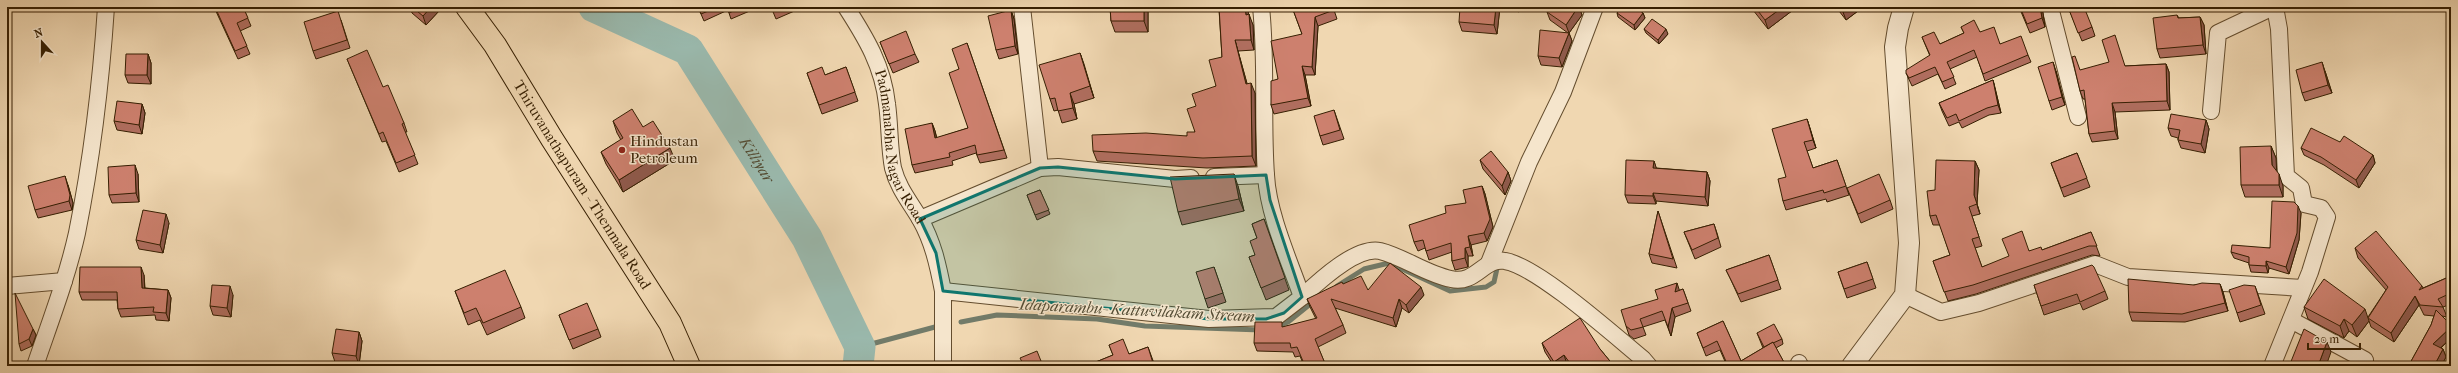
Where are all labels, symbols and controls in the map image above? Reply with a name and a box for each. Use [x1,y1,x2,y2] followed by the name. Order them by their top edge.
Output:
[22,22,62,62] north arrow
[32,25,45,41] text: N
[871,67,930,228] street label: Padmanabha Nagar Road
[510,77,655,293] street label: Thiruvanathapuram - Thenmala Road
[630,132,698,167] place label: Hindustan Petroleum
[735,132,780,188] water label: Killiyar
[617,145,627,155] marker: Hindustan Petroleum
[1018,294,1256,326] water label: Idaparambu- Kattuvilakam Stream
[2308,325,2360,351] scale bar
[2314,332,2339,346] text: 20 m

